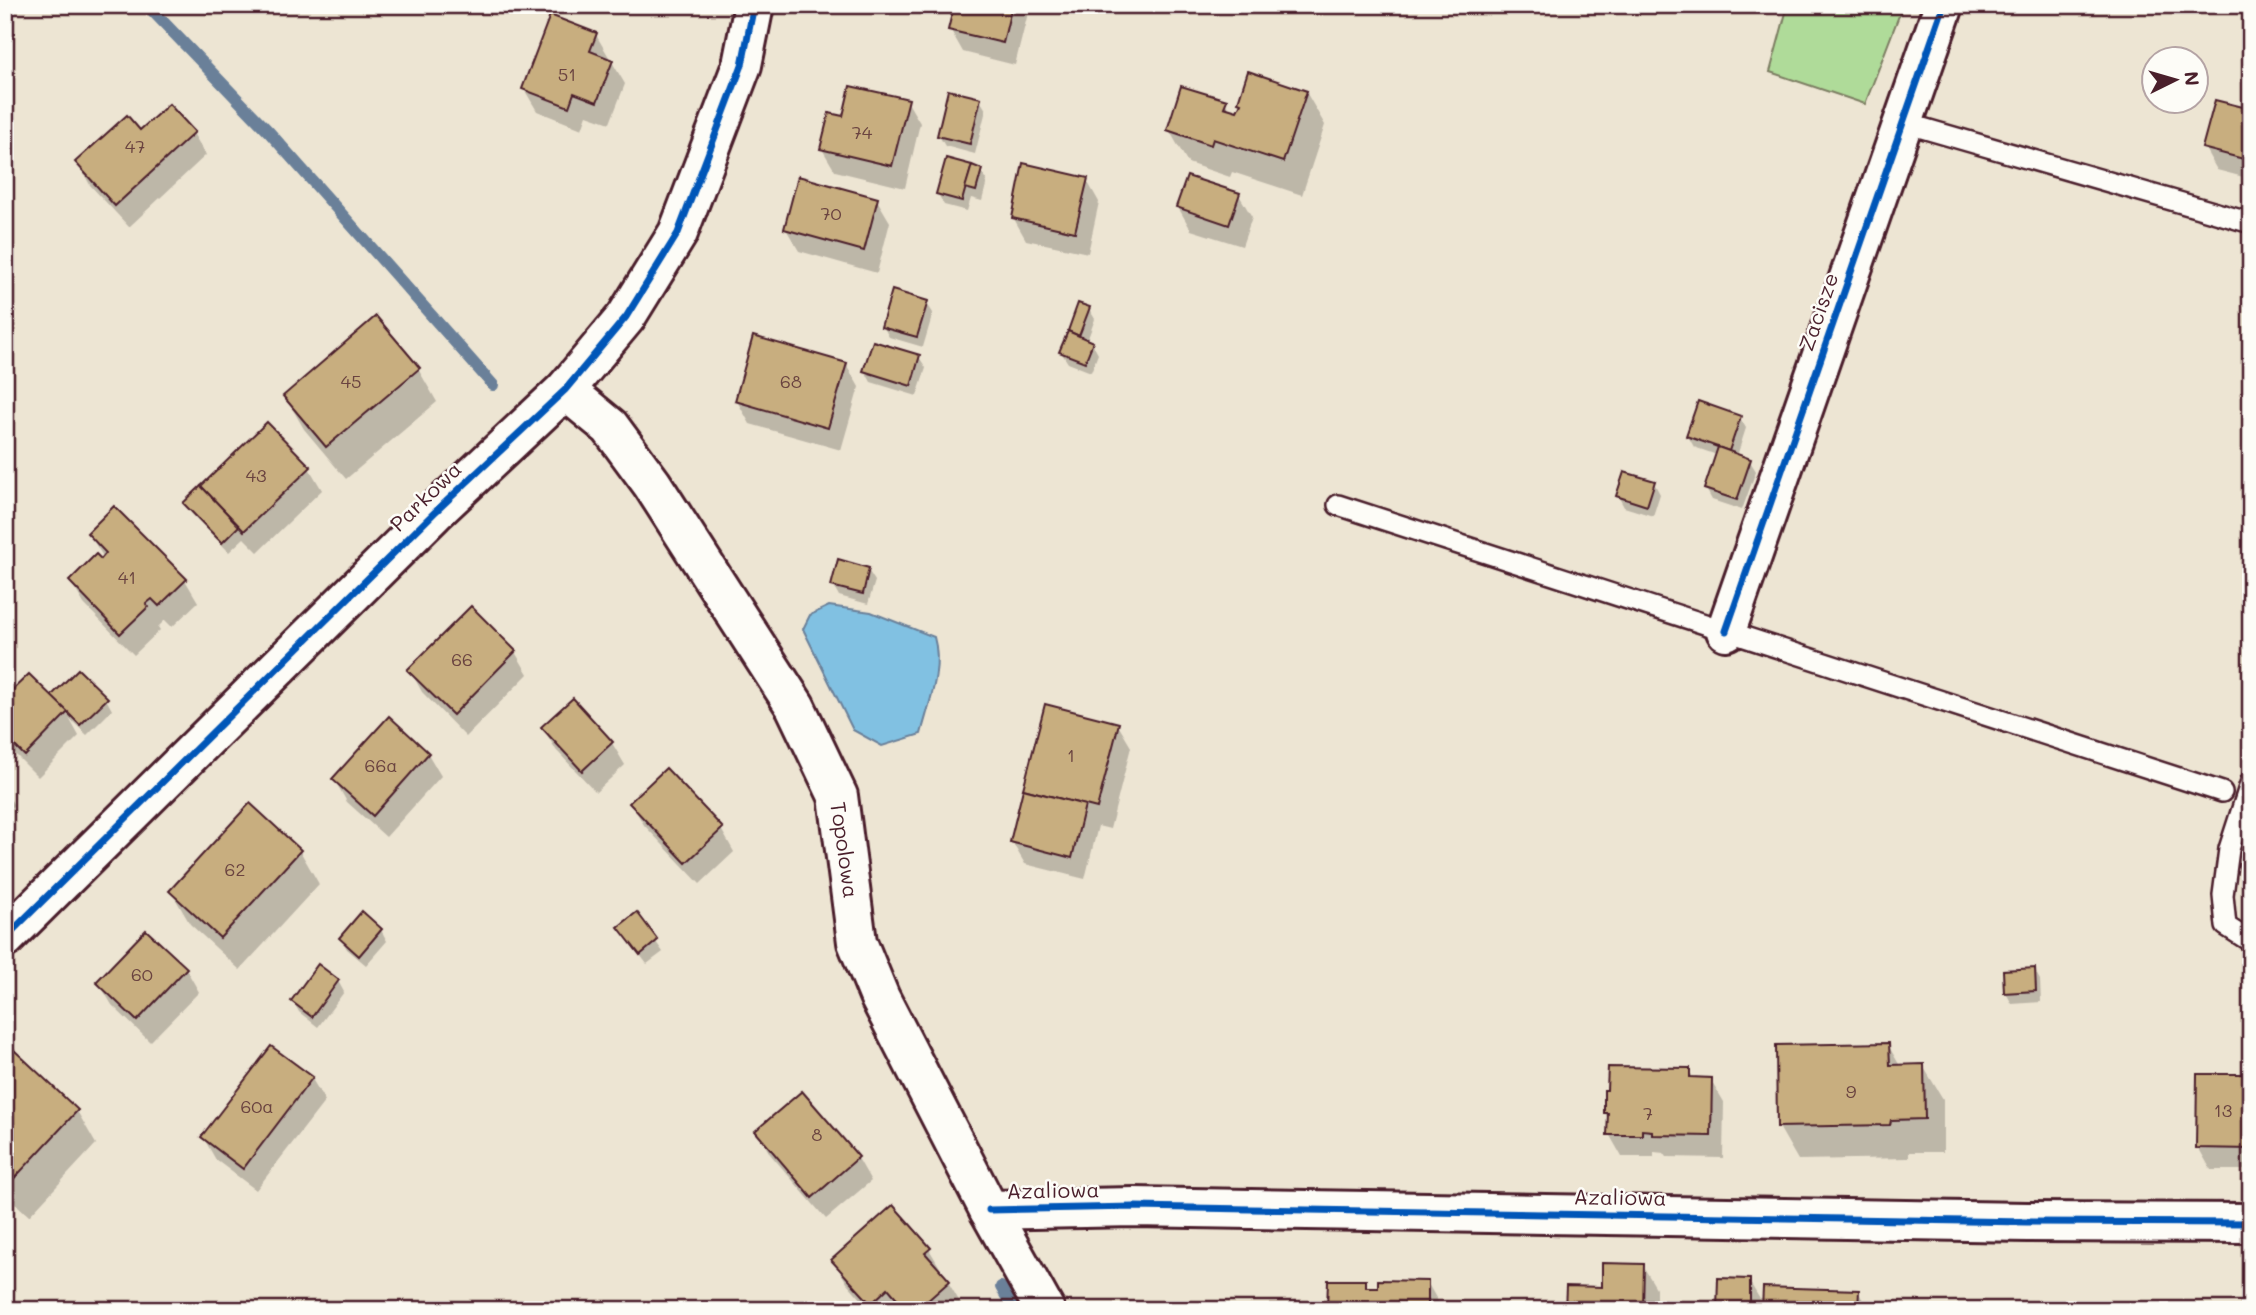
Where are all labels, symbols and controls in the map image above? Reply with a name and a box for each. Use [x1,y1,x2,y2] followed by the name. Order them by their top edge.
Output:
[2140,46,2210,116] north arrow
[558,62,576,86] house number: 51
[2179,70,2206,87] text: N
[852,120,873,144] house number: 74
[125,134,145,158] house number: 47
[820,201,842,225] house number: 70
[1792,269,1844,354] street label: Zacisze
[340,369,362,393] house number: 45
[780,369,802,393] house number: 68
[383,455,467,537] street label: Parkowa
[245,463,267,487] house number: 43
[118,565,136,589] house number: 41
[451,647,473,671] house number: 66
[1067,743,1075,767] house number: 1
[365,753,397,777] house number: 66a
[825,800,866,900] street label: Topolowa
[225,857,245,881] house number: 62
[131,962,153,986] house number: 60
[1846,1079,1857,1103] house number: 9
[240,1094,274,1118] house number: 60a
[2214,1098,2232,1122] house number: 13
[1643,1101,1653,1125] house number: 7
[812,1122,823,1146] house number: 8
[1006,1175,1100,1204] street label: Azaliowa
[1573,1182,1667,1211] street label: Azaliowa

